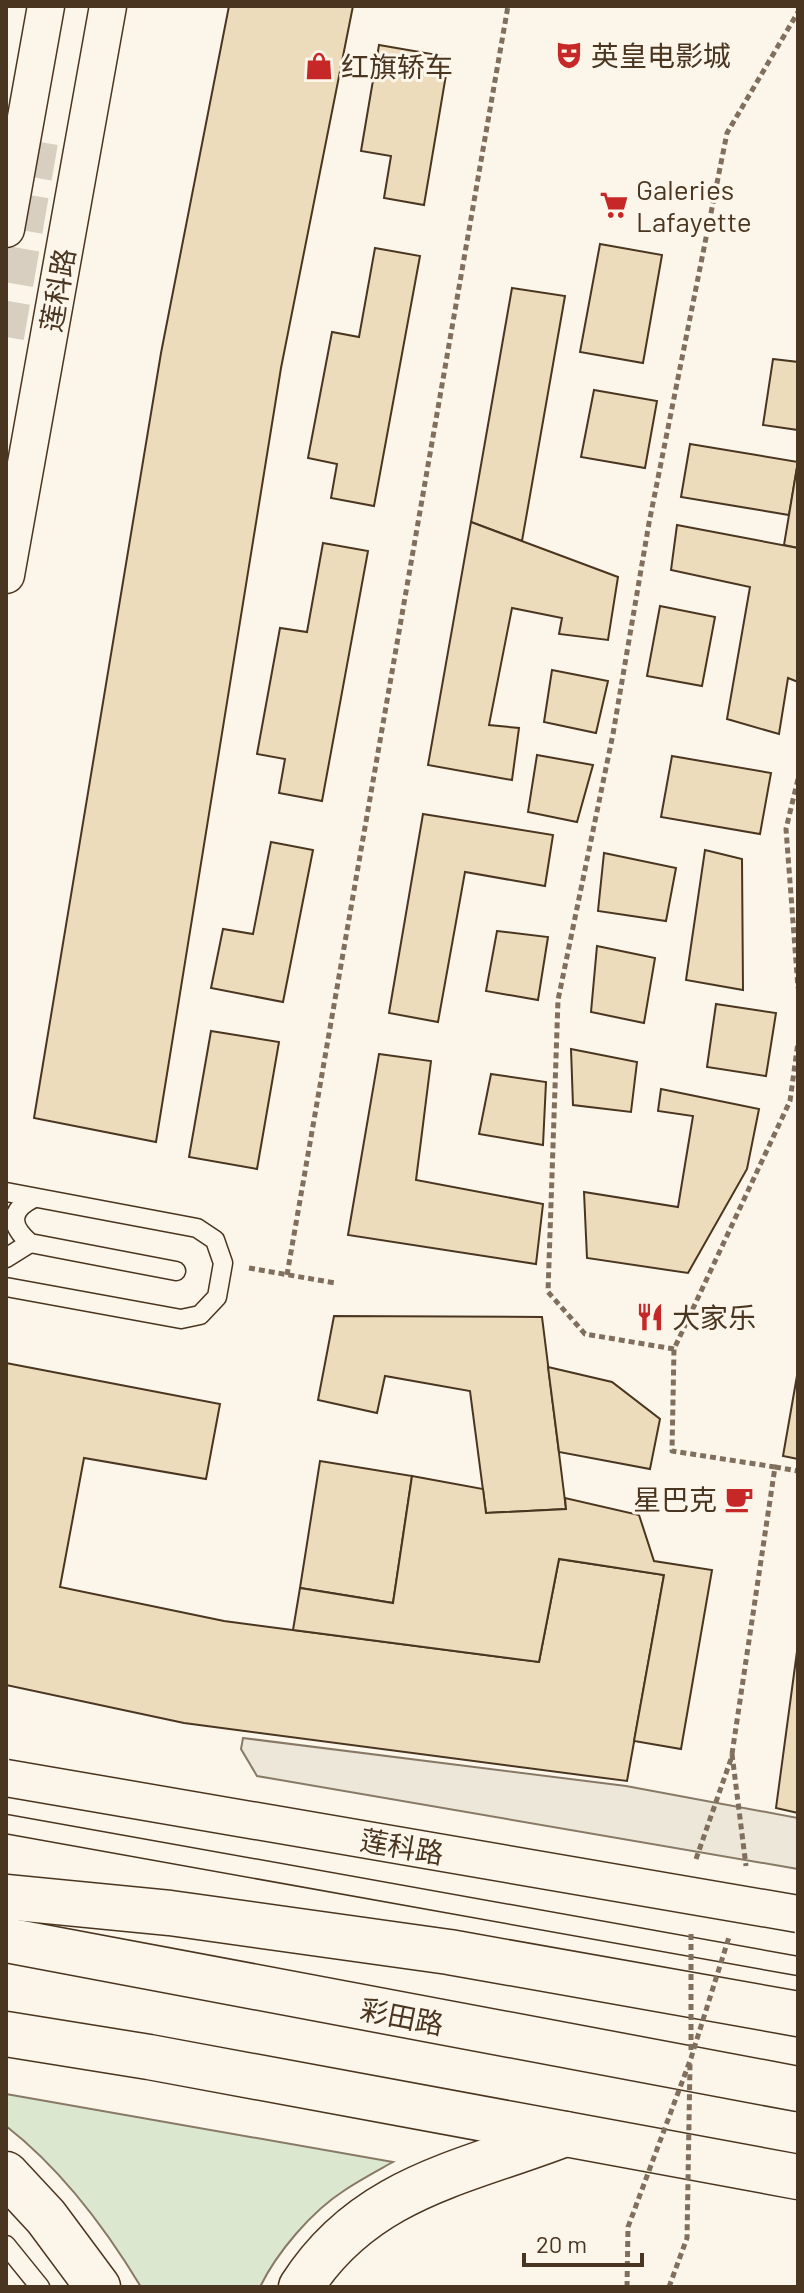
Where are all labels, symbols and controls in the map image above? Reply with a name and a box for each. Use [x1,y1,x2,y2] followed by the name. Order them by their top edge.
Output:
[591,38,731,72] place label: 英皇电影城
[554,40,584,70] theatre icon: 英皇电影城
[341,49,453,83] place label: 红旗轿车
[304,51,334,81] shop icon: 红旗轿车
[636,172,752,238] place label: Galeries Lafayette
[599,190,629,220] supermarket icon: Galeries Lafayette
[33,246,81,334] street label: 莲科路
[672,1300,756,1334] place label: 大家乐
[635,1302,665,1332] restaurant icon: 大家乐
[633,1482,717,1516] place label: 星巴克
[724,1484,754,1514] cafe icon: 星巴克
[358,1822,446,1870] street label: 莲科路
[358,1991,446,2041] street label: 彩田路
[524,2217,642,2267] scale bar
[536,2229,587,2258] text: 20 m

